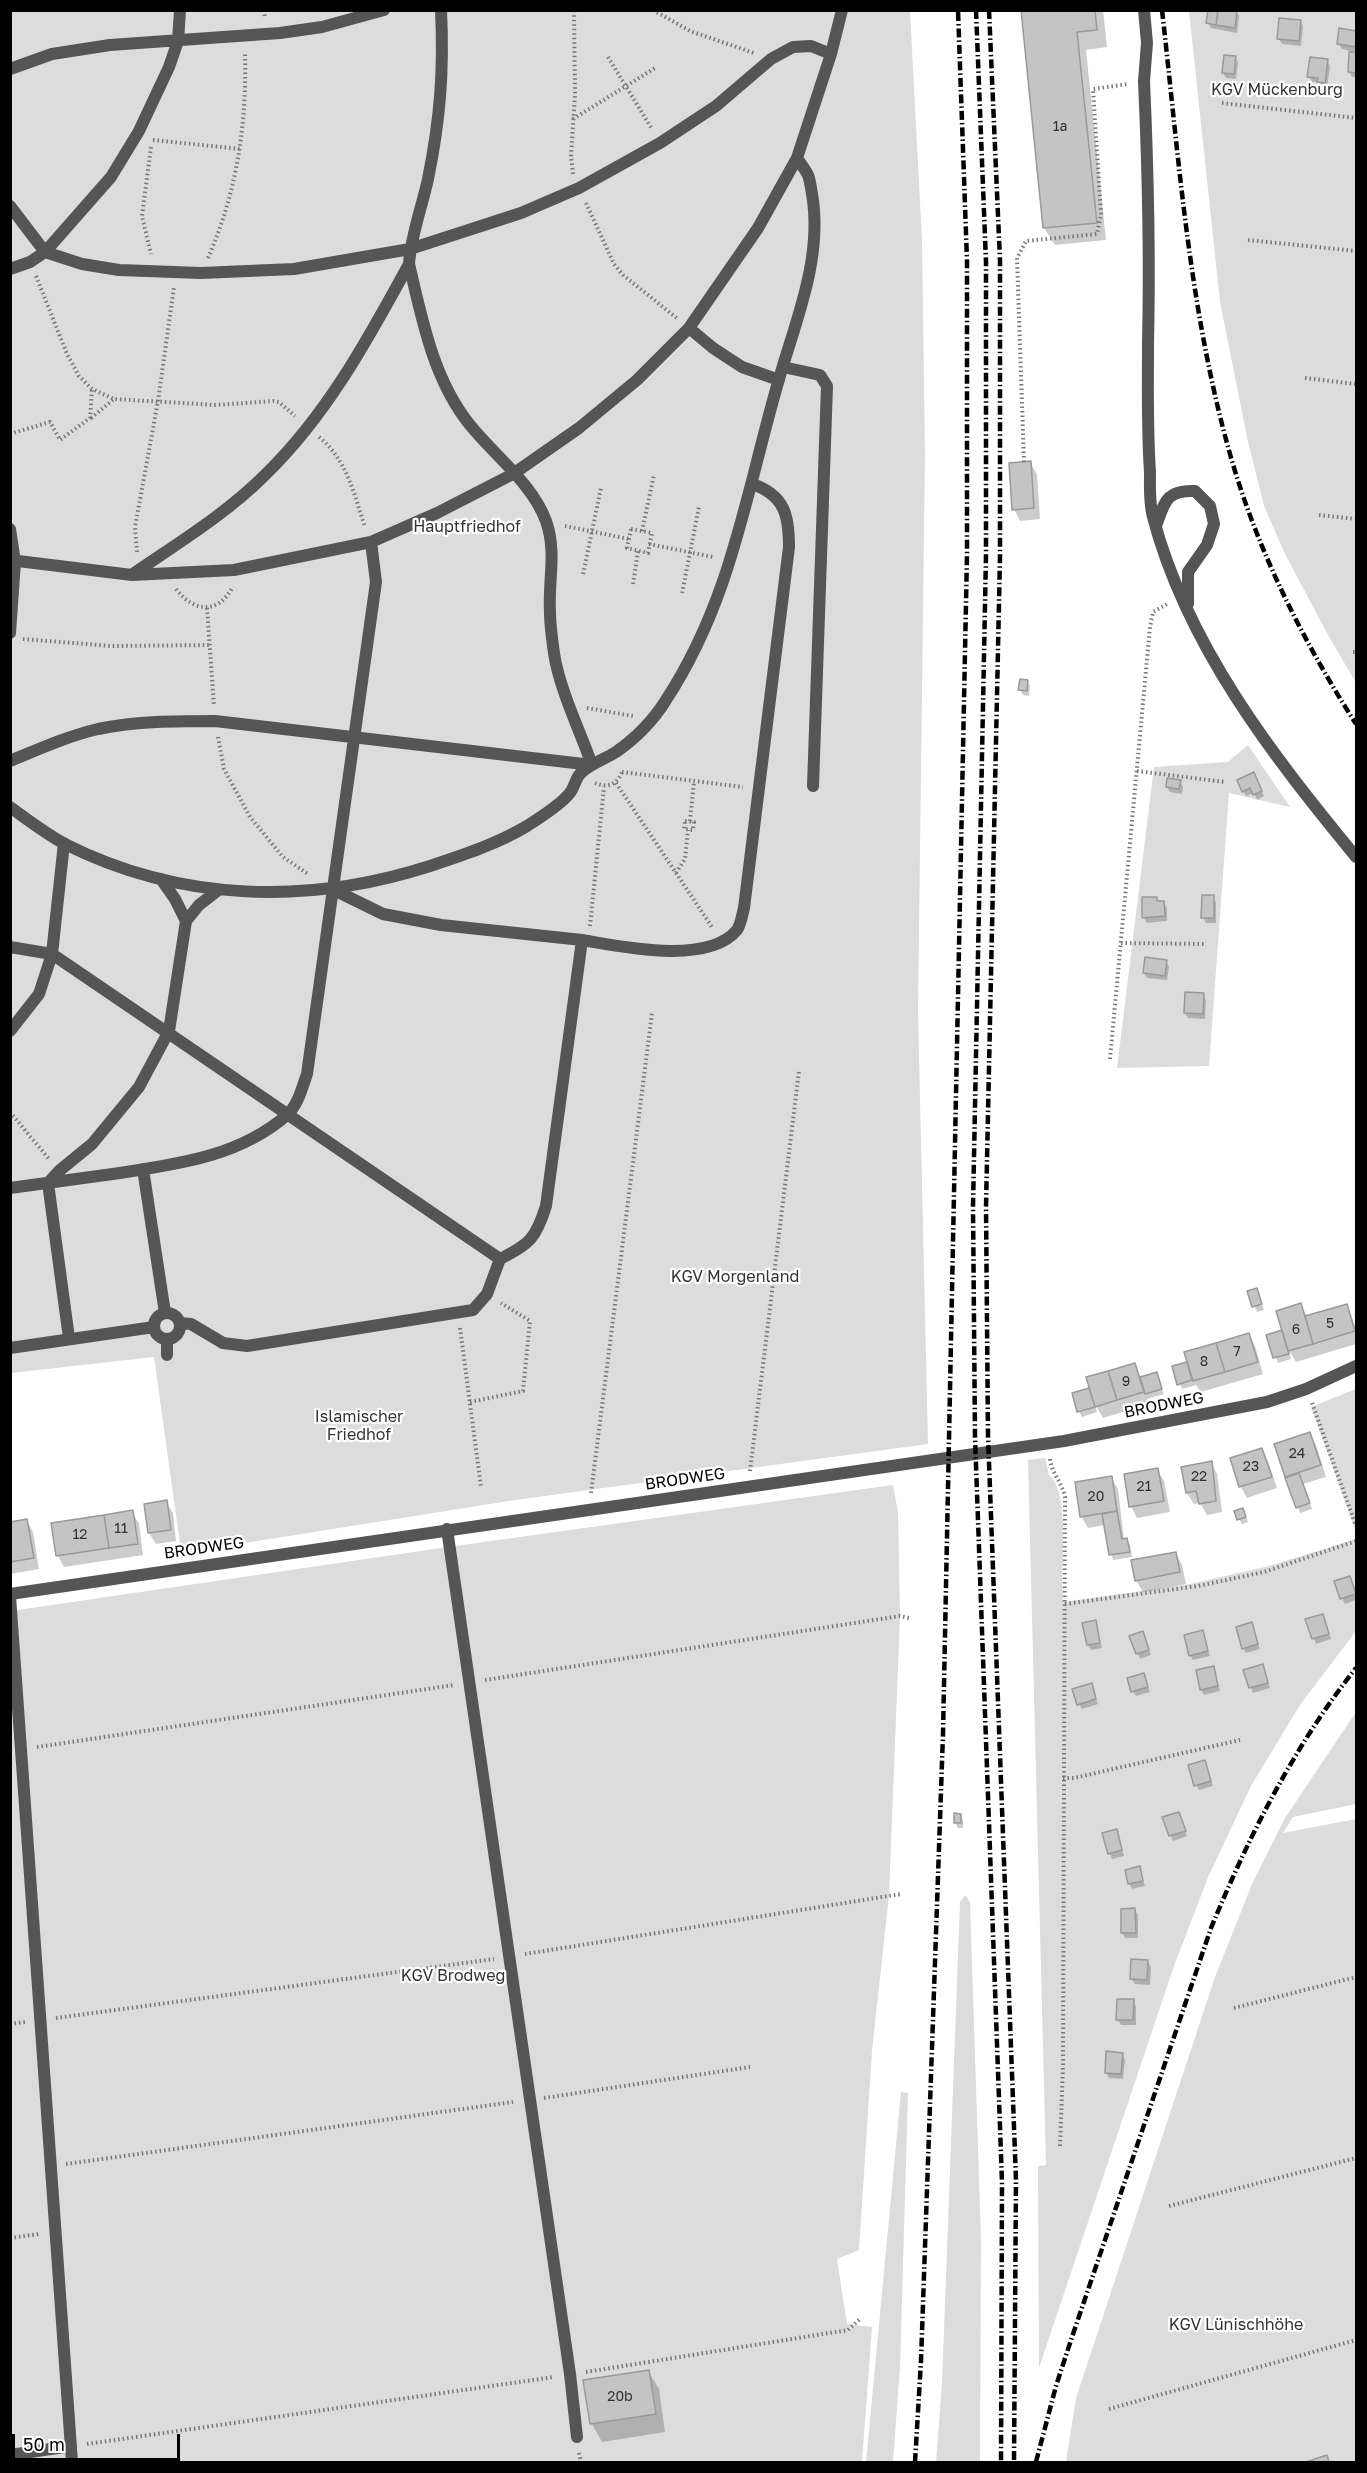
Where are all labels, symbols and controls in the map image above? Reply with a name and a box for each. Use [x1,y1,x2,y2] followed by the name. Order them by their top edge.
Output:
[1211,80,1343,100] park label: KGV Mückenburg
[1053,119,1067,135] house number: 1a
[413,517,521,537] park label: Hauptfriedhof
[671,1267,799,1287] park label: KGV Morgenland
[1326,1316,1334,1332] house number: 5
[1292,1322,1300,1338] house number: 6
[1233,1344,1241,1360] house number: 7
[1200,1354,1208,1370] house number: 8
[1122,1374,1130,1390] house number: 9
[1123,1388,1205,1422] street label: BRODWEG
[315,1407,403,1445] park label: Islamischer Friedhof
[1289,1446,1305,1462] house number: 24
[1243,1459,1259,1475] house number: 23
[644,1464,726,1494] street label: BRODWEG
[1191,1469,1207,1485] house number: 22
[1137,1479,1151,1495] house number: 21
[1088,1489,1104,1505] house number: 20
[114,1521,128,1537] house number: 11
[73,1527,87,1543] house number: 12
[163,1533,245,1563] street label: BRODWEG
[401,1966,505,1986] park label: KGV Brodweg
[1169,2315,1303,2335] park label: KGV Lünischhöhe
[607,2389,633,2405] house number: 20b
[15,2422,183,2460] scale bar
[23,2433,65,2455] text: 50 m

